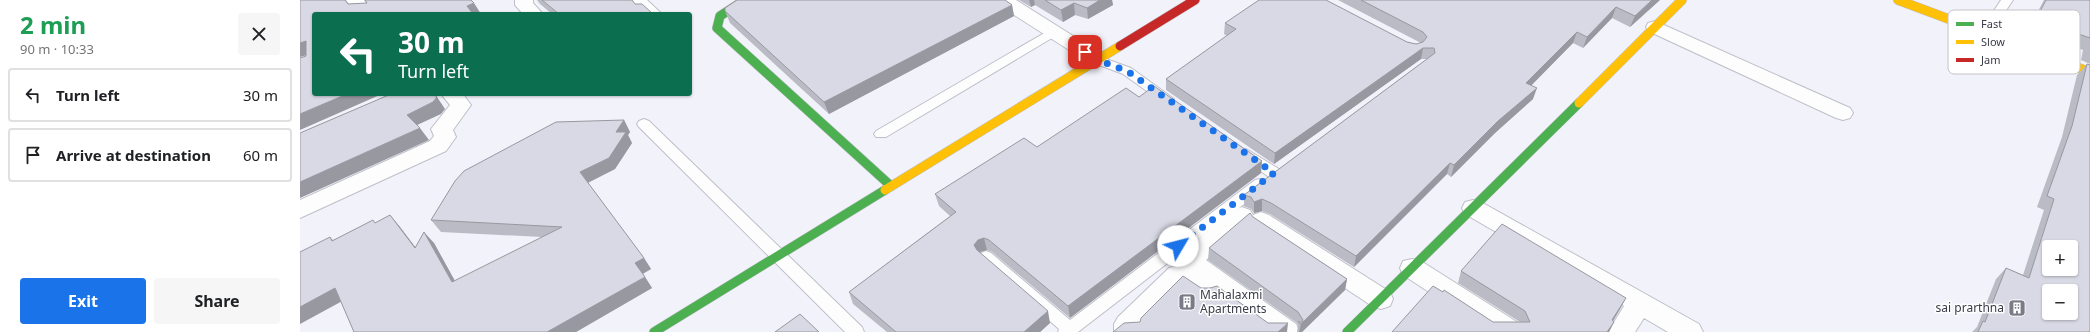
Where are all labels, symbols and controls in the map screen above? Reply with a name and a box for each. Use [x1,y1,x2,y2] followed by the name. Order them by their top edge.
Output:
[20,8,86,41] text: 2 min
[1948,10,2080,74] legend
[238,13,280,55] button: close
[1981,16,2002,31] text: Fast
[398,23,465,61] text: 30 m
[332,28,384,80] icon: left
[1981,34,2005,49] text: Slow
[1068,35,1102,69] pin
[20,40,94,58] text: 90 m · 10:33
[1074,41,1096,63] icon: arrive
[1980,52,2000,67] text: Jam
[398,59,469,83] text: Turn left
[22,84,44,106] icon: left
[56,85,120,105] text: Turn left
[243,85,278,105] text: 30 m
[22,144,44,166] icon: arrive
[56,145,211,165] text: Arrive at destination
[243,145,278,165] text: 60 m
[1157,225,1199,267] position arrow
[2042,240,2078,320] map controls
[2042,240,2078,276] button: +
[20,278,146,324] button: Exit
[154,278,280,324] button: Share
[2042,284,2078,320] button: −
[1200,286,1267,317] place label: Mahalaxmi Apartments
[1177,292,1197,312] building icon: Mahalaxmi Apartments
[2007,298,2027,318] building icon: sai prarthna
[1936,299,2004,316] place label: sai prarthna

